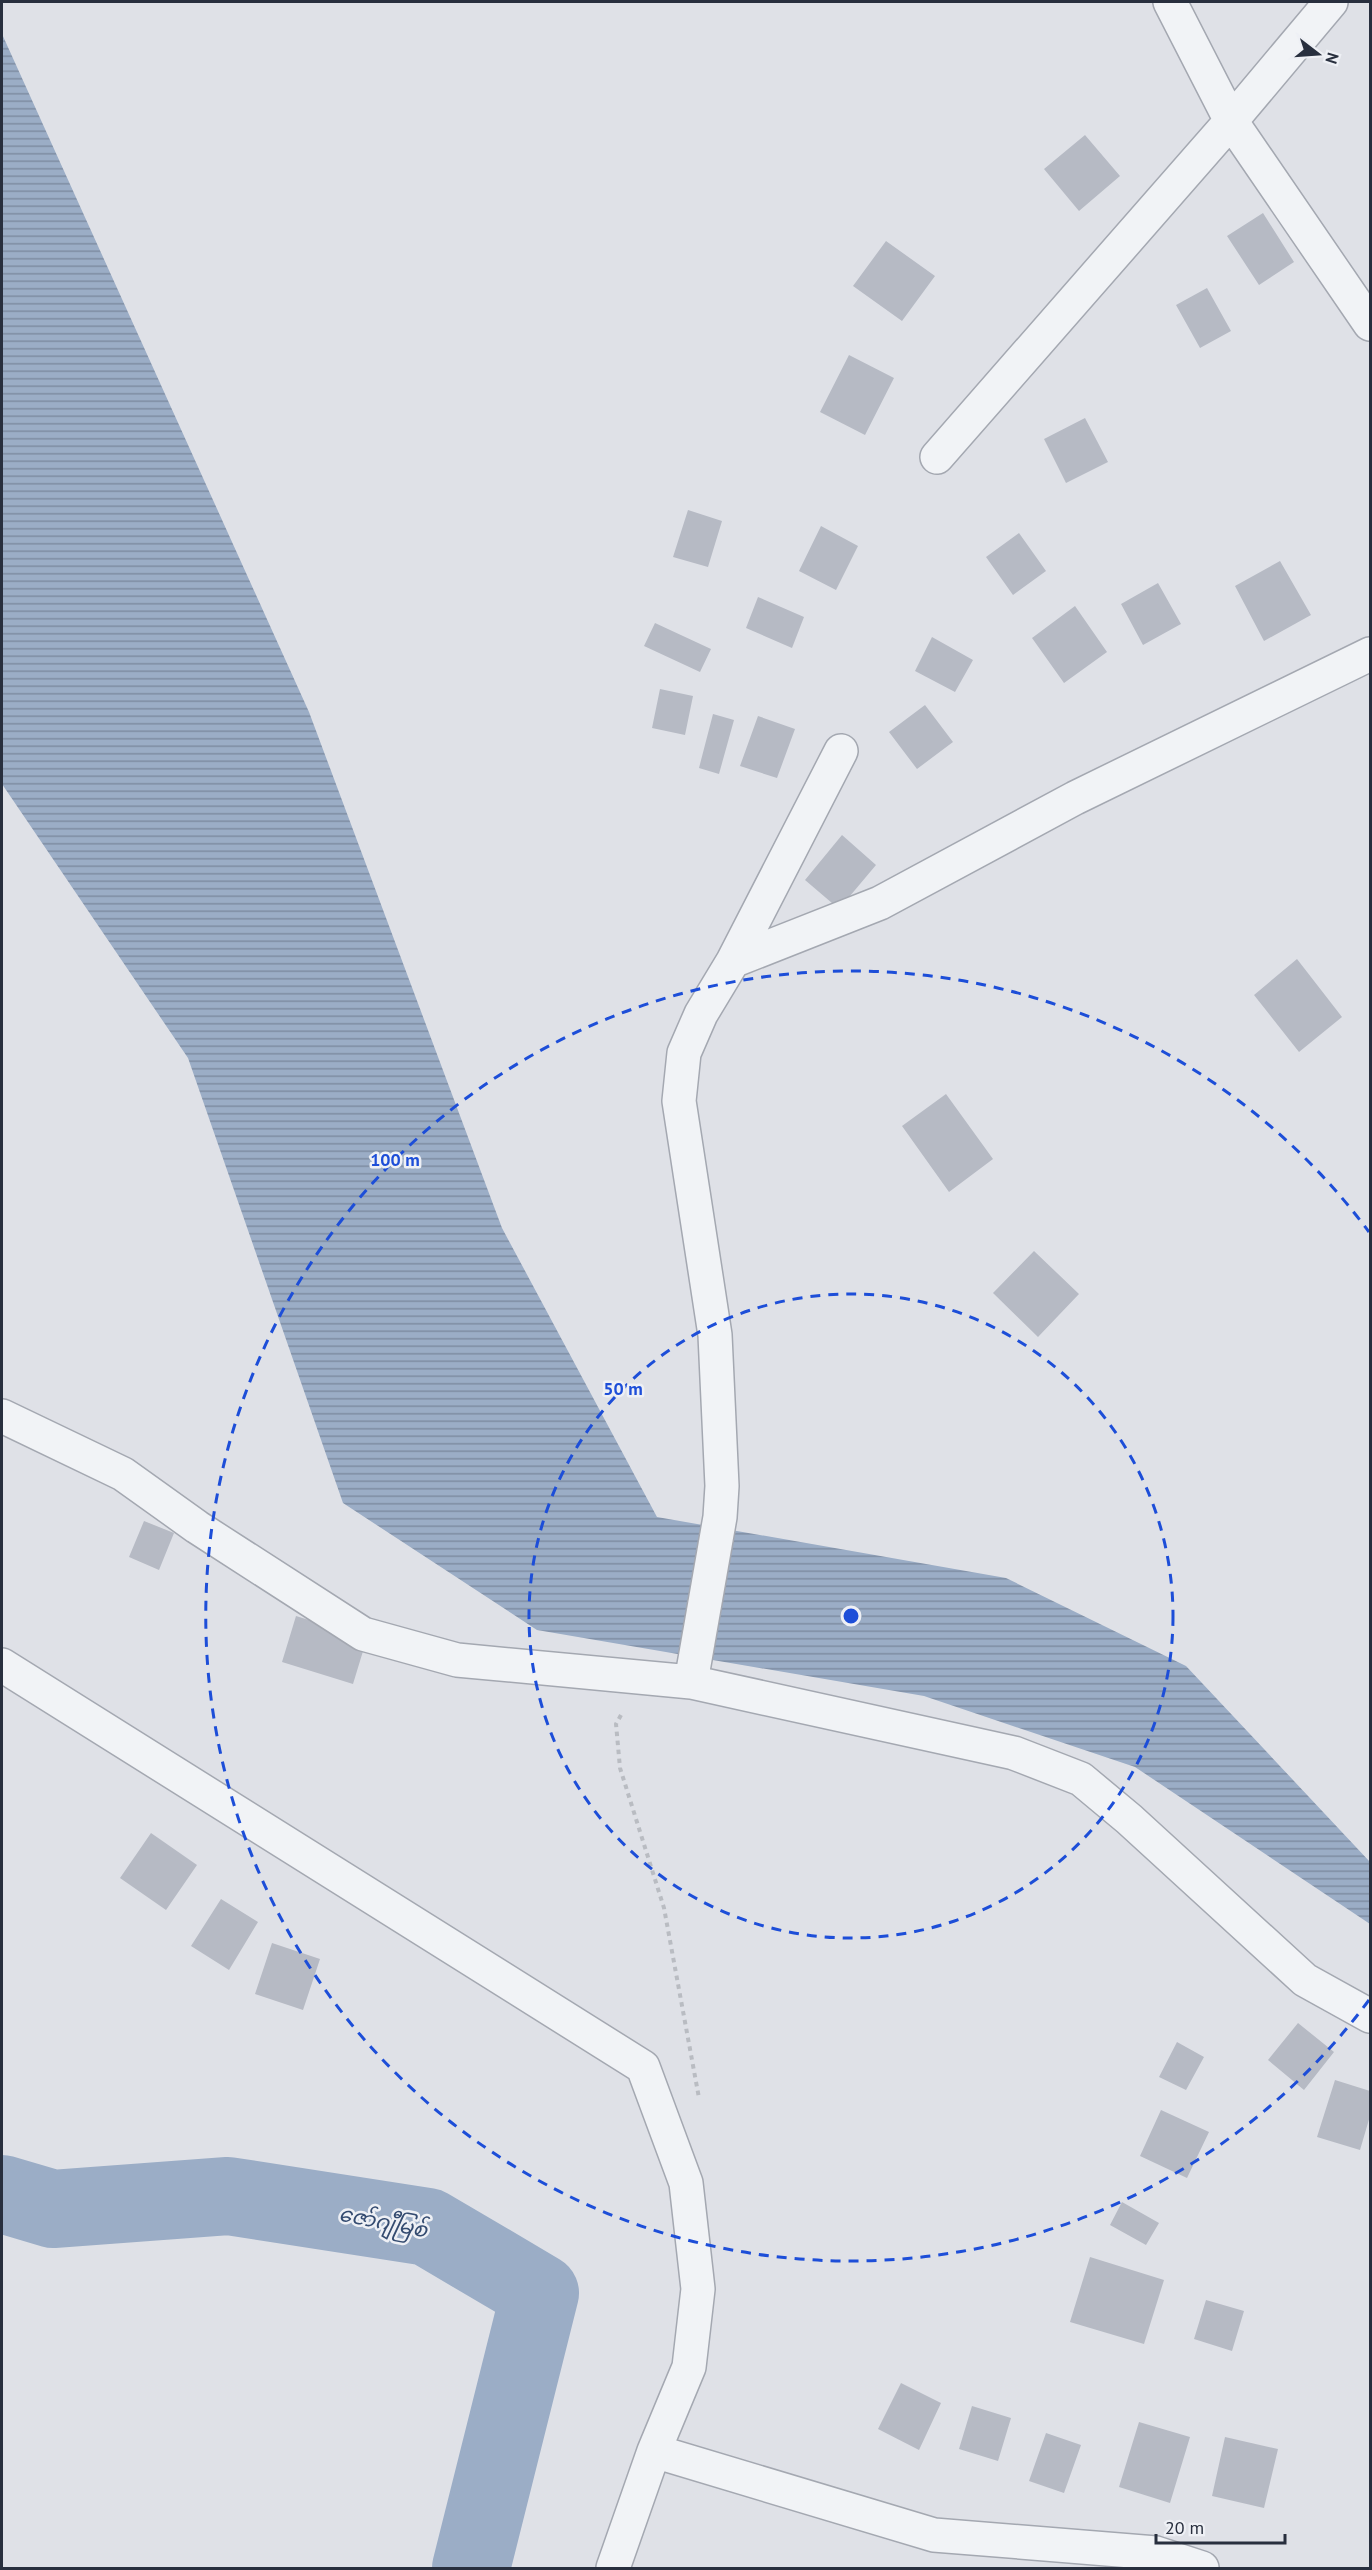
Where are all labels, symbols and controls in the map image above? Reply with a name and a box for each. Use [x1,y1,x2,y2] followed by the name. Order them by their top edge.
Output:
[1288,24,1348,84] north arrow
[1321,50,1343,66] text: N
[370,1148,420,1171] text: 100 m
[603,1377,643,1400] text: 50 m
[841,1606,861,1626] centre of rings
[336,2199,431,2247] water label: ဇော်ဂျီမြစ်
[1156,2507,1285,2545] scale bar
[1165,2516,1204,2539] text: 20 m

